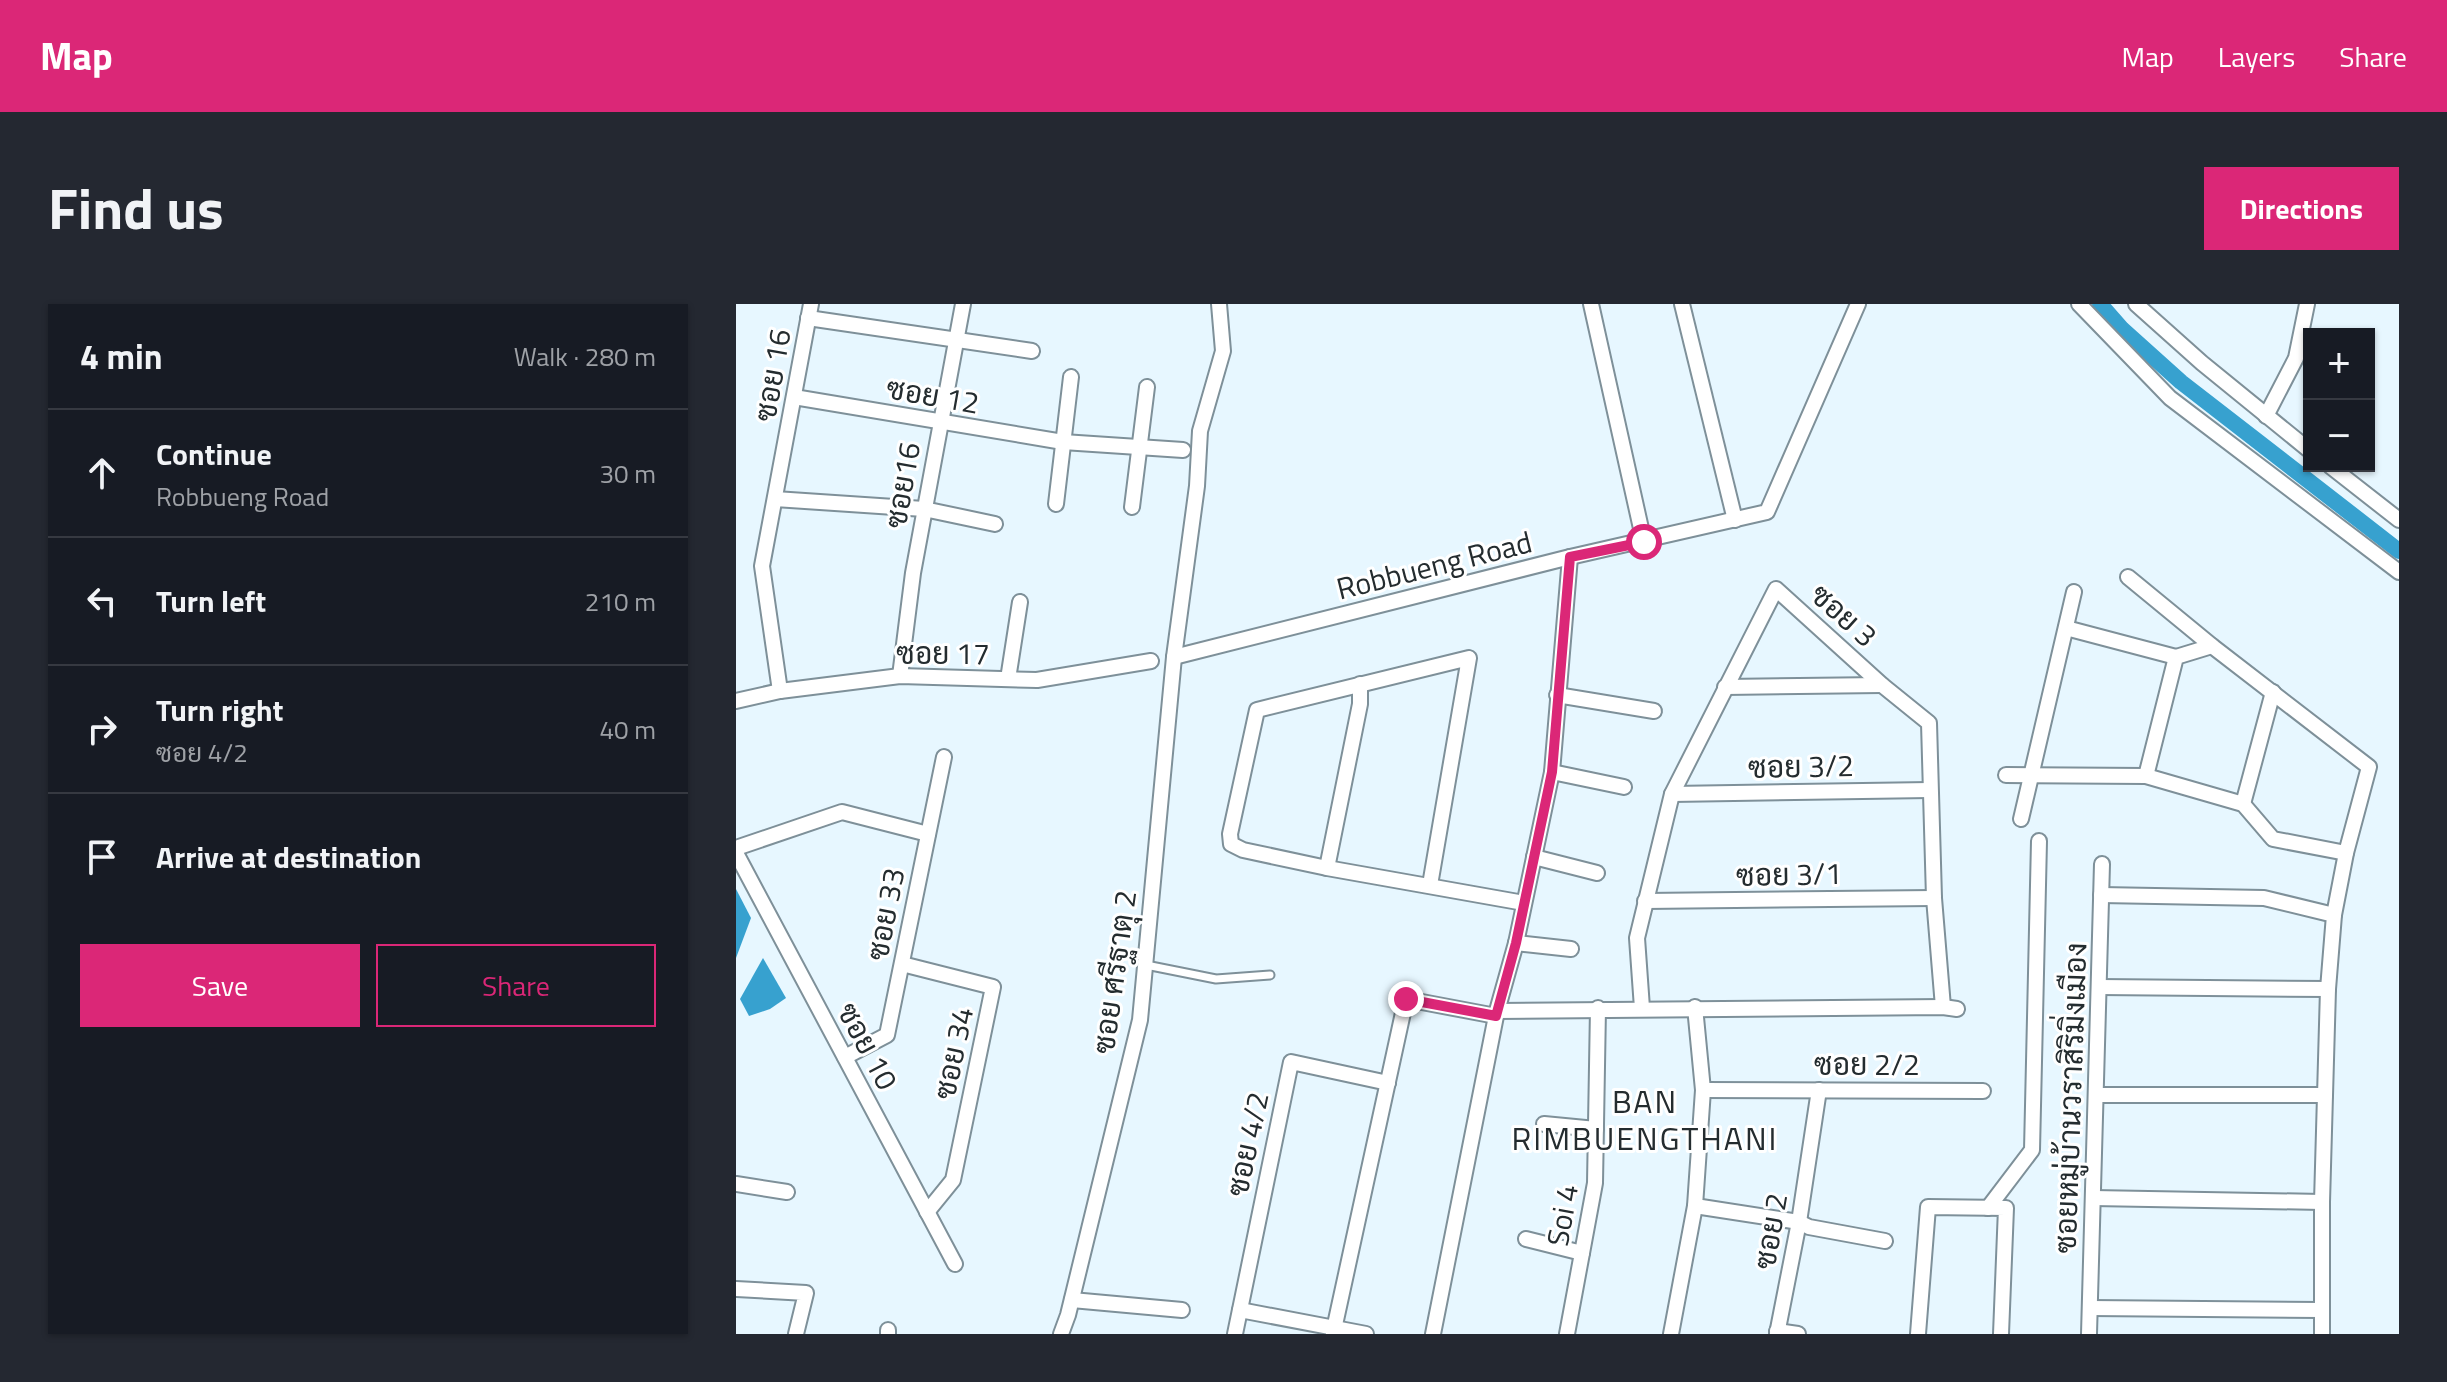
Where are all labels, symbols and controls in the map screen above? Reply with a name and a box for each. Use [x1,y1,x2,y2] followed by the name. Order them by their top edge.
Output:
[40,27,113,85] text: Map
[2121,35,2174,78] text: Map
[2218,35,2295,78] text: Layers
[2339,35,2407,78] text: Share
[48,166,224,251] text: Find us
[2204,167,2399,250] button: Directions
[741,325,803,425] street label: ซอย 16
[2303,328,2375,472] map controls
[2303,328,2375,400] button: +
[80,330,163,382] text: 4 min
[514,337,656,376] text: Walk · 280 m
[883,364,983,426] street label: ซอย 12
[2303,400,2375,472] button: −
[156,431,272,477] text: Continue
[872,438,932,532] street label: ซอย16
[80,451,124,495] icon: ahead
[599,454,656,493] text: 30 m
[156,477,329,516] text: Robbueng Road
[1332,519,1536,611] street label: Robbueng Road
[1626,524,1662,560] route start
[1800,572,1888,658] street label: ซอย 3
[156,578,266,624] text: Turn left
[80,579,124,623] icon: left
[585,582,656,621] text: 210 m
[896,630,990,676] street label: ซอย 17
[156,687,284,733] text: Turn right
[80,707,124,751] icon: right
[599,710,656,749] text: 40 m
[156,733,248,772] text: ซอย 4/2
[1748,742,1854,790] street label: ซอย 3/2
[156,834,421,880] text: Arrive at destination
[80,835,124,879] icon: arrive
[1736,850,1842,898] street label: ซอย 3/1
[854,864,916,964] street label: ซอย 33
[1080,887,1148,1057] street label: ซอย ศรีฐาตุ 2
[2041,942,2098,1254] street label: ซอยหมู่บ้านวราสิริมิ่งเมือง
[80,944,360,1027] button: Save
[376,944,656,1027] button: Share
[1388,981,1424,1017] route end
[826,994,910,1098] street label: ซอย 10
[921,1003,985,1103] street label: ซอย 34
[1814,1041,1920,1087] street label: ซอย 2/2
[1512,1077,1778,1162] district label: BAN RIMBUENGTHANI
[1214,1087,1280,1201] street label: ซอย 4/2
[1534,1180,1590,1250] street label: Soi 4
[1741,1189,1799,1273] street label: ซอย 2

